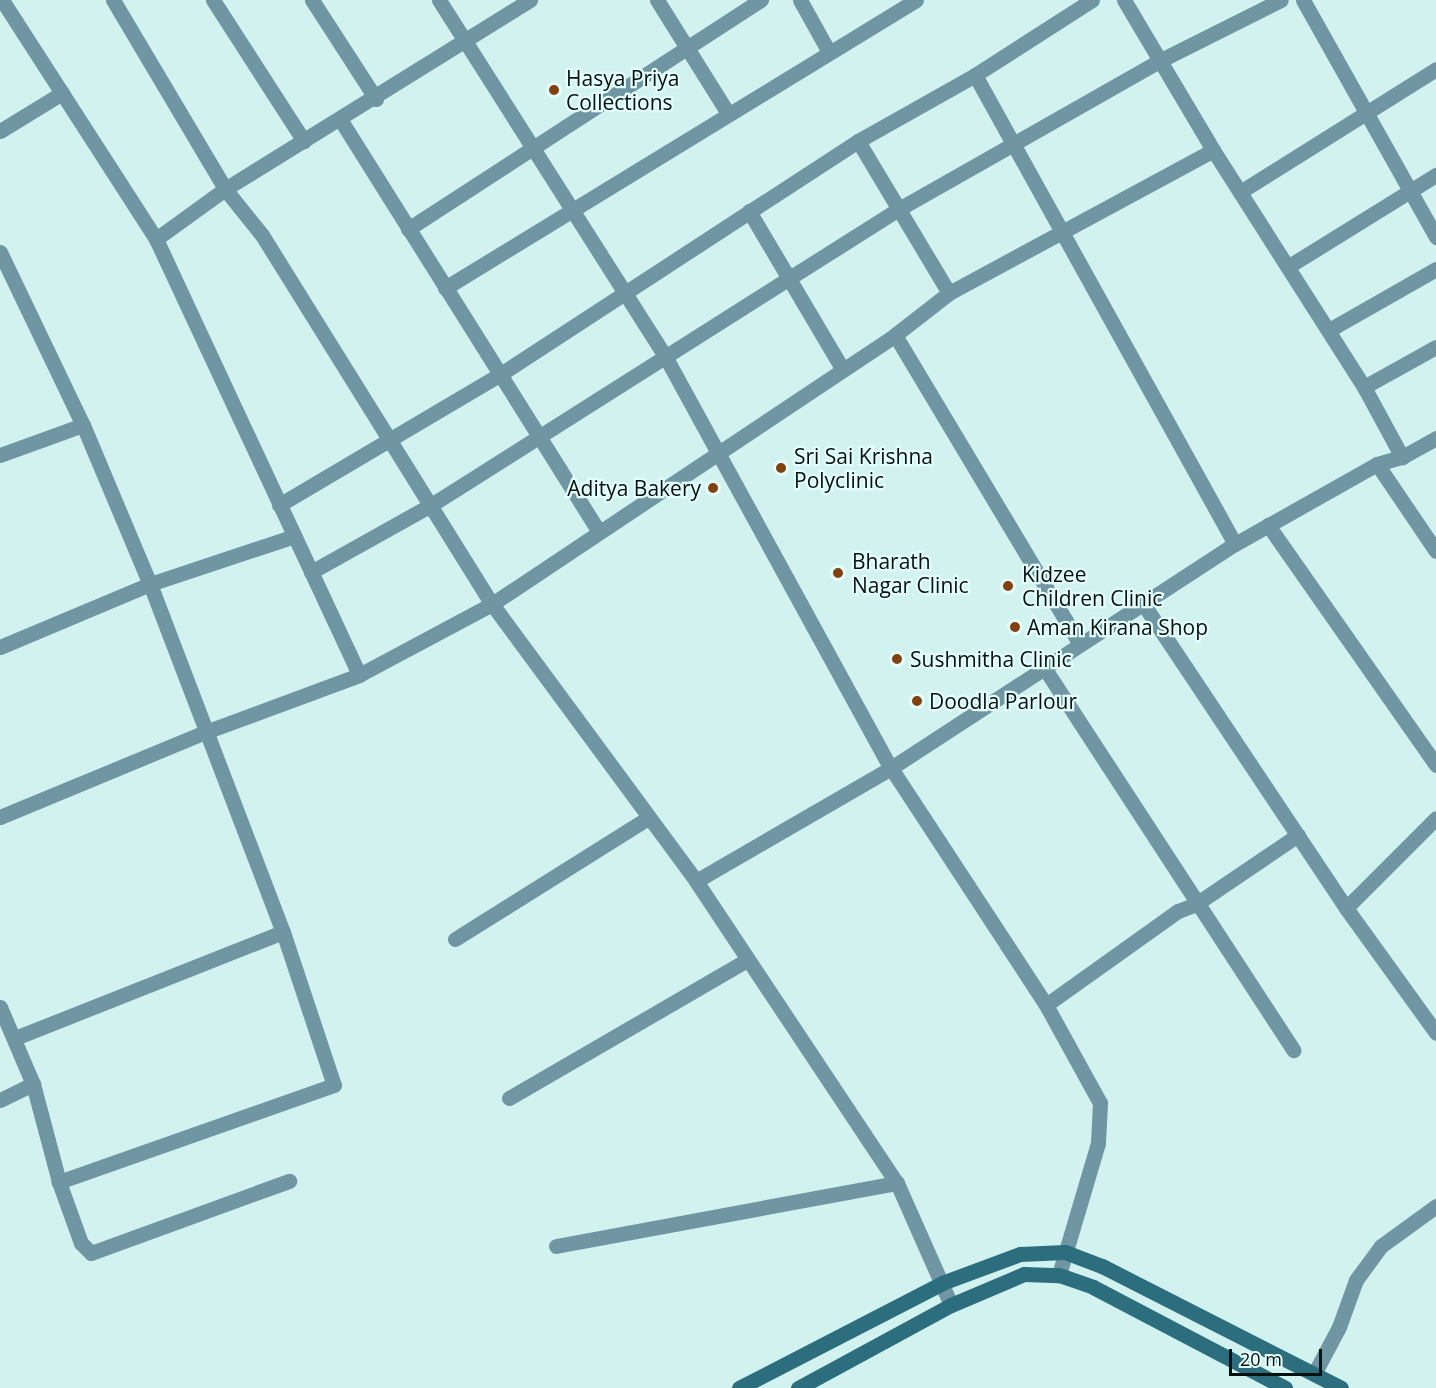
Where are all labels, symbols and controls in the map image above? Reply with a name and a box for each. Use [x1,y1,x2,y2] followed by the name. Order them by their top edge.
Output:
[566,65,680,115] place label: Hasya Priya Collections
[547,83,561,97] marker: Hasya Priya Collections
[794,443,933,493] place label: Sri Sai Krishna Polyclinic
[772,459,790,477] marker: Sri Sai Krishna Polyclinic
[567,475,701,501] place label: Aditya Bakery
[706,481,720,495] marker: Aditya Bakery
[852,548,969,598] place label: Bharath Nagar Clinic
[1022,561,1162,611] place label: Kidzee Children Clinic
[829,564,847,582] marker: Bharath Nagar Clinic
[999,577,1017,595] marker: Kidzee Children Clinic
[1027,614,1208,640] place label: Aman Kirana Shop
[1008,620,1022,634] marker: Aman Kirana Shop
[910,646,1072,672] place label: Sushmitha Clinic
[888,650,906,668] marker: Sushmitha Clinic
[929,688,1077,714] place label: Doodla Parlour
[910,694,924,708] marker: Doodla Parlour
[1232,1337,1325,1375] scale bar
[1240,1347,1282,1371] text: 20 m

